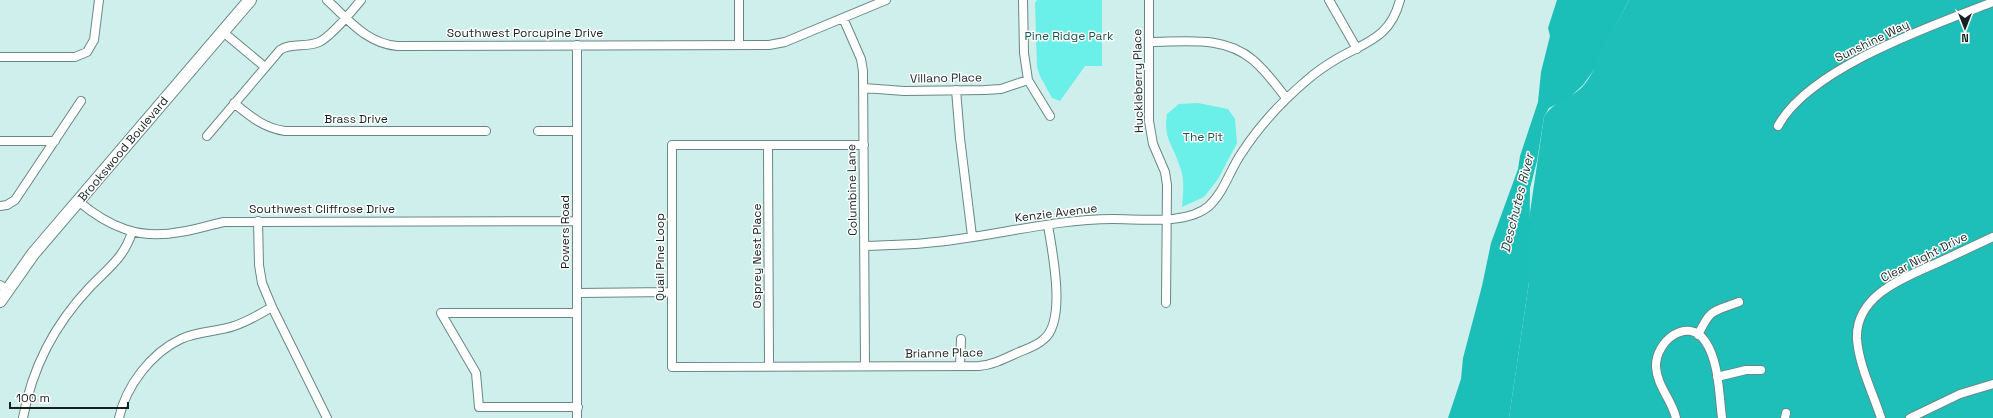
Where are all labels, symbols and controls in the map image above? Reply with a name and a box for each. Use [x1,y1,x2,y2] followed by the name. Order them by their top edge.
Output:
[1945,8,1985,48] north arrow
[1832,16,1912,66] street label: Sunshine Way
[447,25,603,41] street label: Southwest Porcupine Drive
[1025,28,1114,44] park label: Pine Ridge Park
[1129,29,1147,133] street label: Huckleberry Place
[1961,31,1969,45] text: N
[910,69,982,87] street label: Villano Place
[74,93,172,205] street label: Brookswood Boulevard
[324,111,388,127] street label: Brass Drive
[1183,129,1223,145] park label: The Pit
[843,144,861,236] street label: Columbine Lane
[1497,150,1538,254] water label: Deschutes River
[557,195,573,269] street label: Powers Road
[1014,200,1098,226] street label: Kenzie Avenue
[249,201,395,217] street label: Southwest Cliffrose Drive
[749,204,765,308] street label: Osprey Nest Place
[652,213,668,301] street label: Quail Pine Loop
[1878,228,1970,286] street label: Clear Night Drive
[905,344,983,362] street label: Brianne Place
[10,384,128,410] scale bar
[16,390,50,406] text: 100 m

